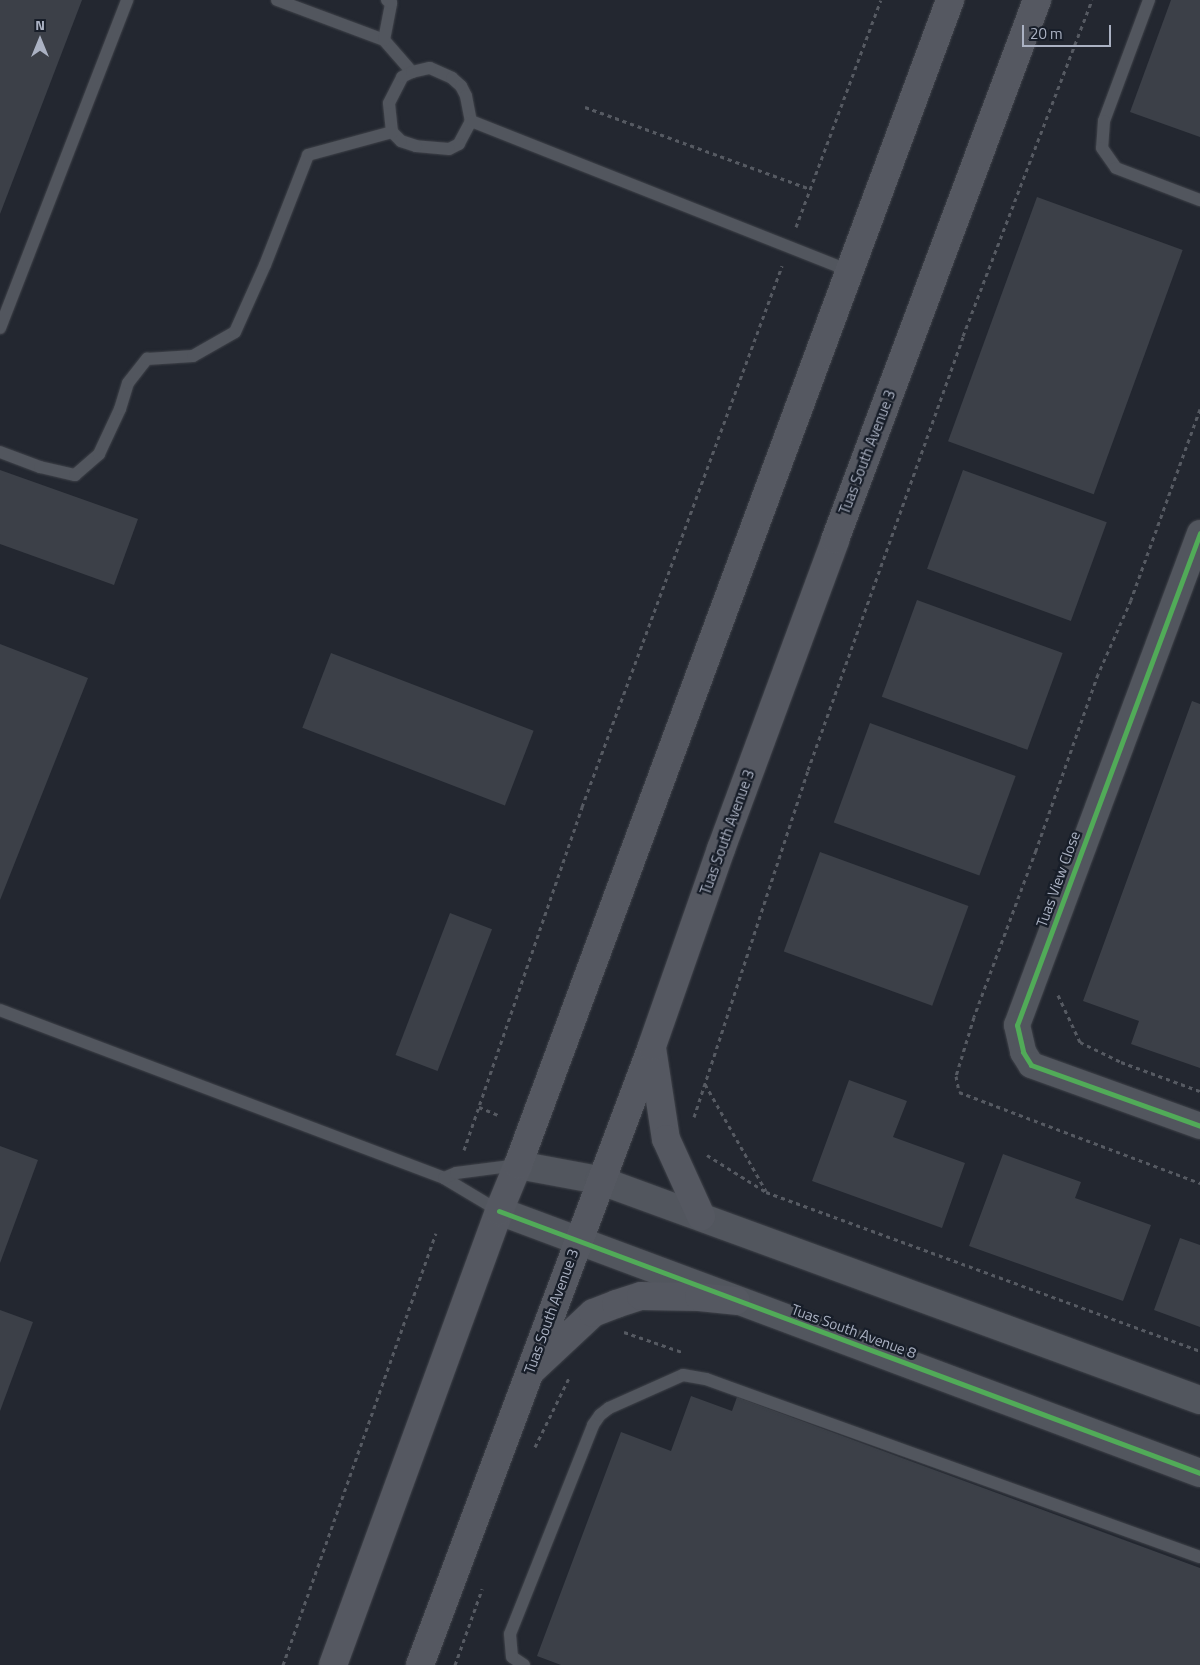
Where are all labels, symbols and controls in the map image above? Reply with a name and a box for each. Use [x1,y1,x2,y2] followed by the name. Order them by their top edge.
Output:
[35,14,45,35] text: N
[15,15,65,65] north arrow
[1025,15,1114,47] scale bar
[1030,22,1063,45] text: 20 m
[835,387,899,517] street label: Tuas South Avenue 3
[696,767,758,897] street label: Tuas South Avenue 3
[1032,829,1084,929] street label: Tuas View Close
[520,1246,582,1376] street label: Tuas South Avenue 3
[789,1300,919,1362] street label: Tuas South Avenue 8

